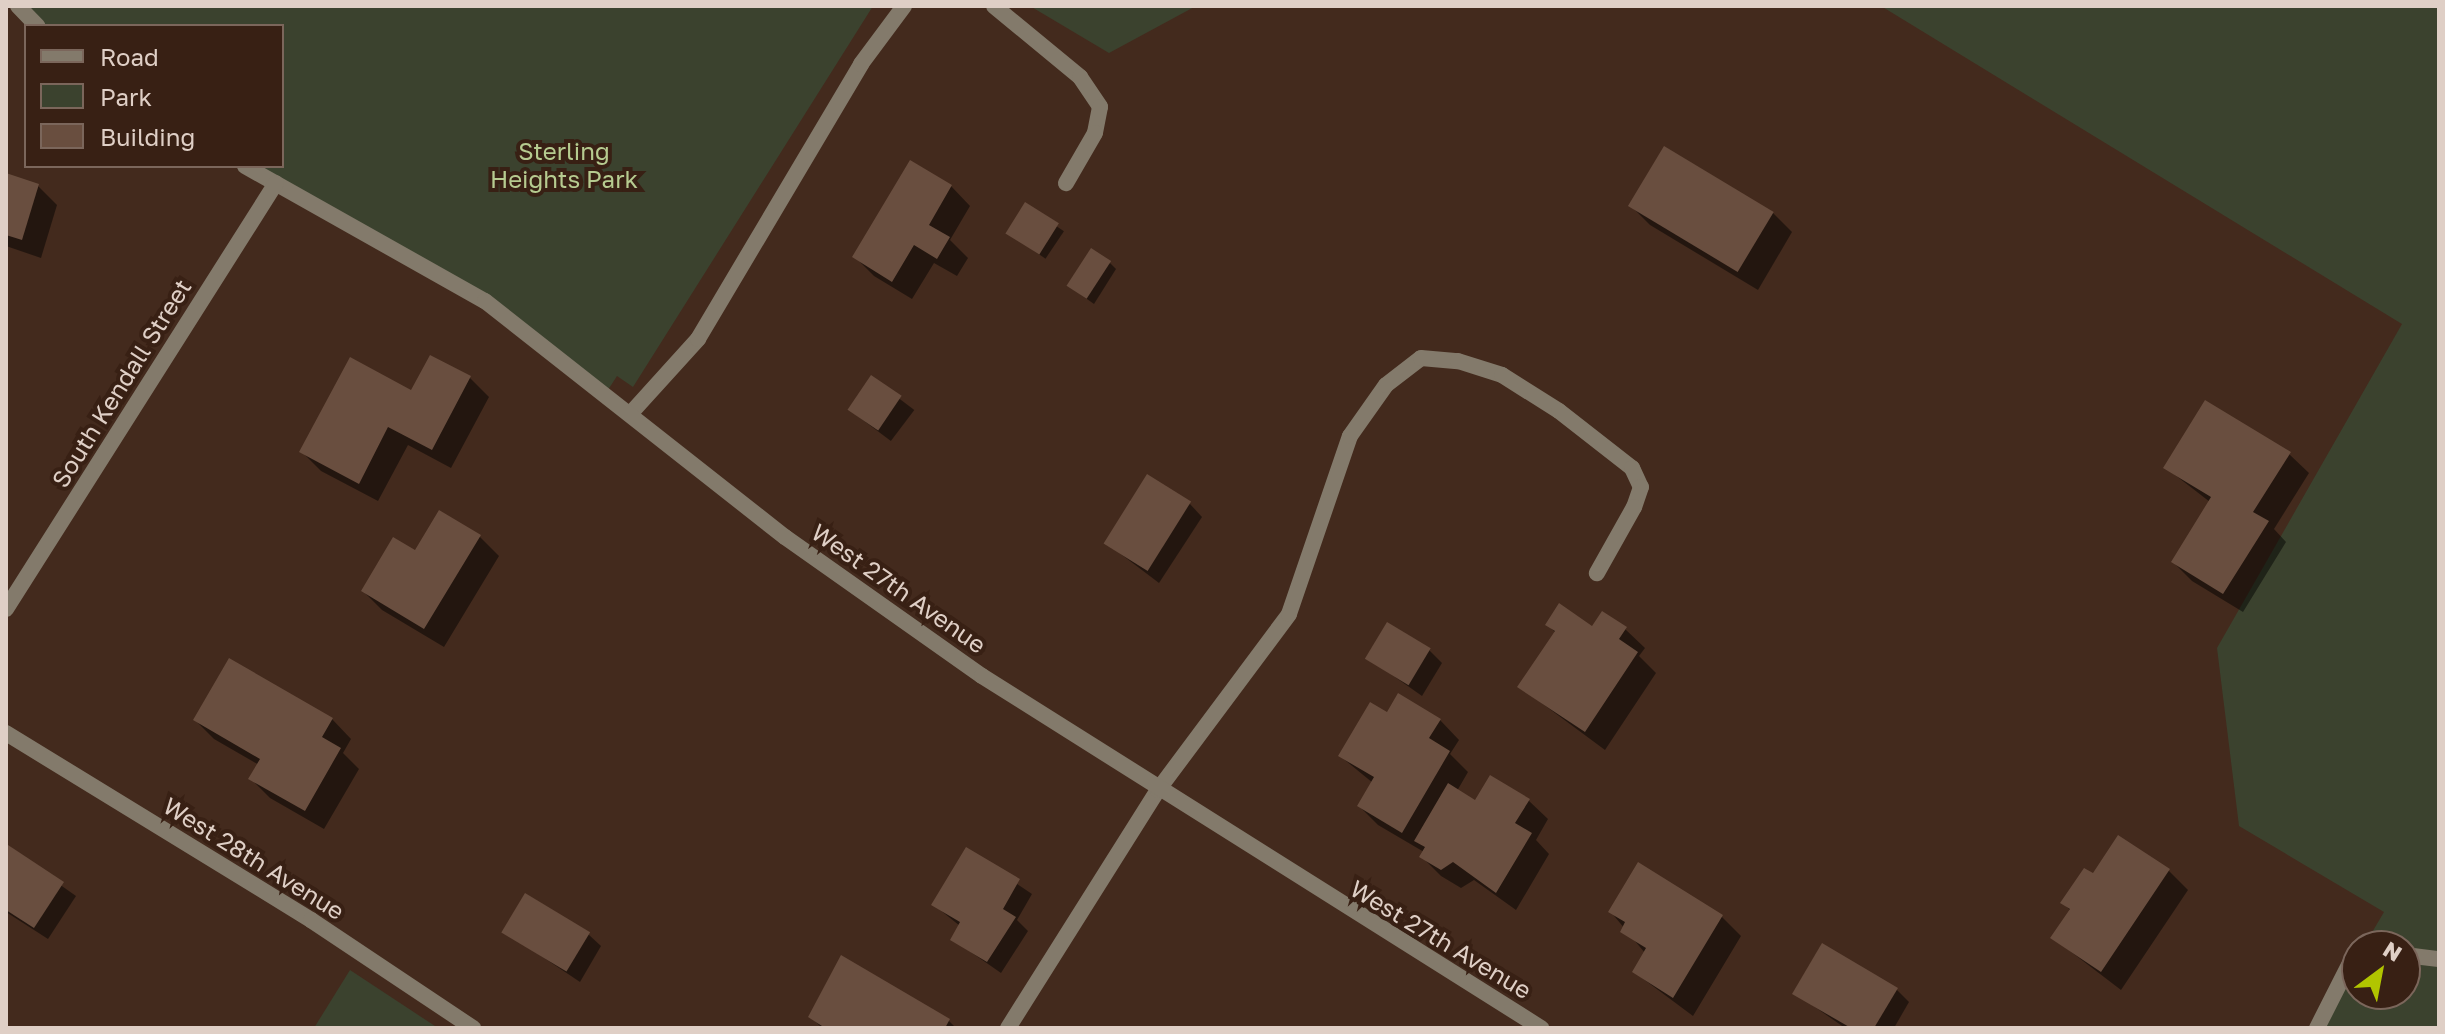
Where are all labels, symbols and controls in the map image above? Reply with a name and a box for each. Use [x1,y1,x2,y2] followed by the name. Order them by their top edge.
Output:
[24,24,284,168] legend
[100,42,159,71] text: Road
[100,82,152,111] text: Park
[100,122,195,151] text: Building
[490,137,638,193] park label: Sterling Heights Park
[45,274,197,492] street label: South Kendall Street
[806,517,992,659] street label: West 27th Avenue
[158,791,350,925] street label: West 28th Avenue
[1345,874,1537,1004] street label: West 27th Avenue
[2341,930,2421,1010] north arrow
[2379,935,2407,967] text: N

